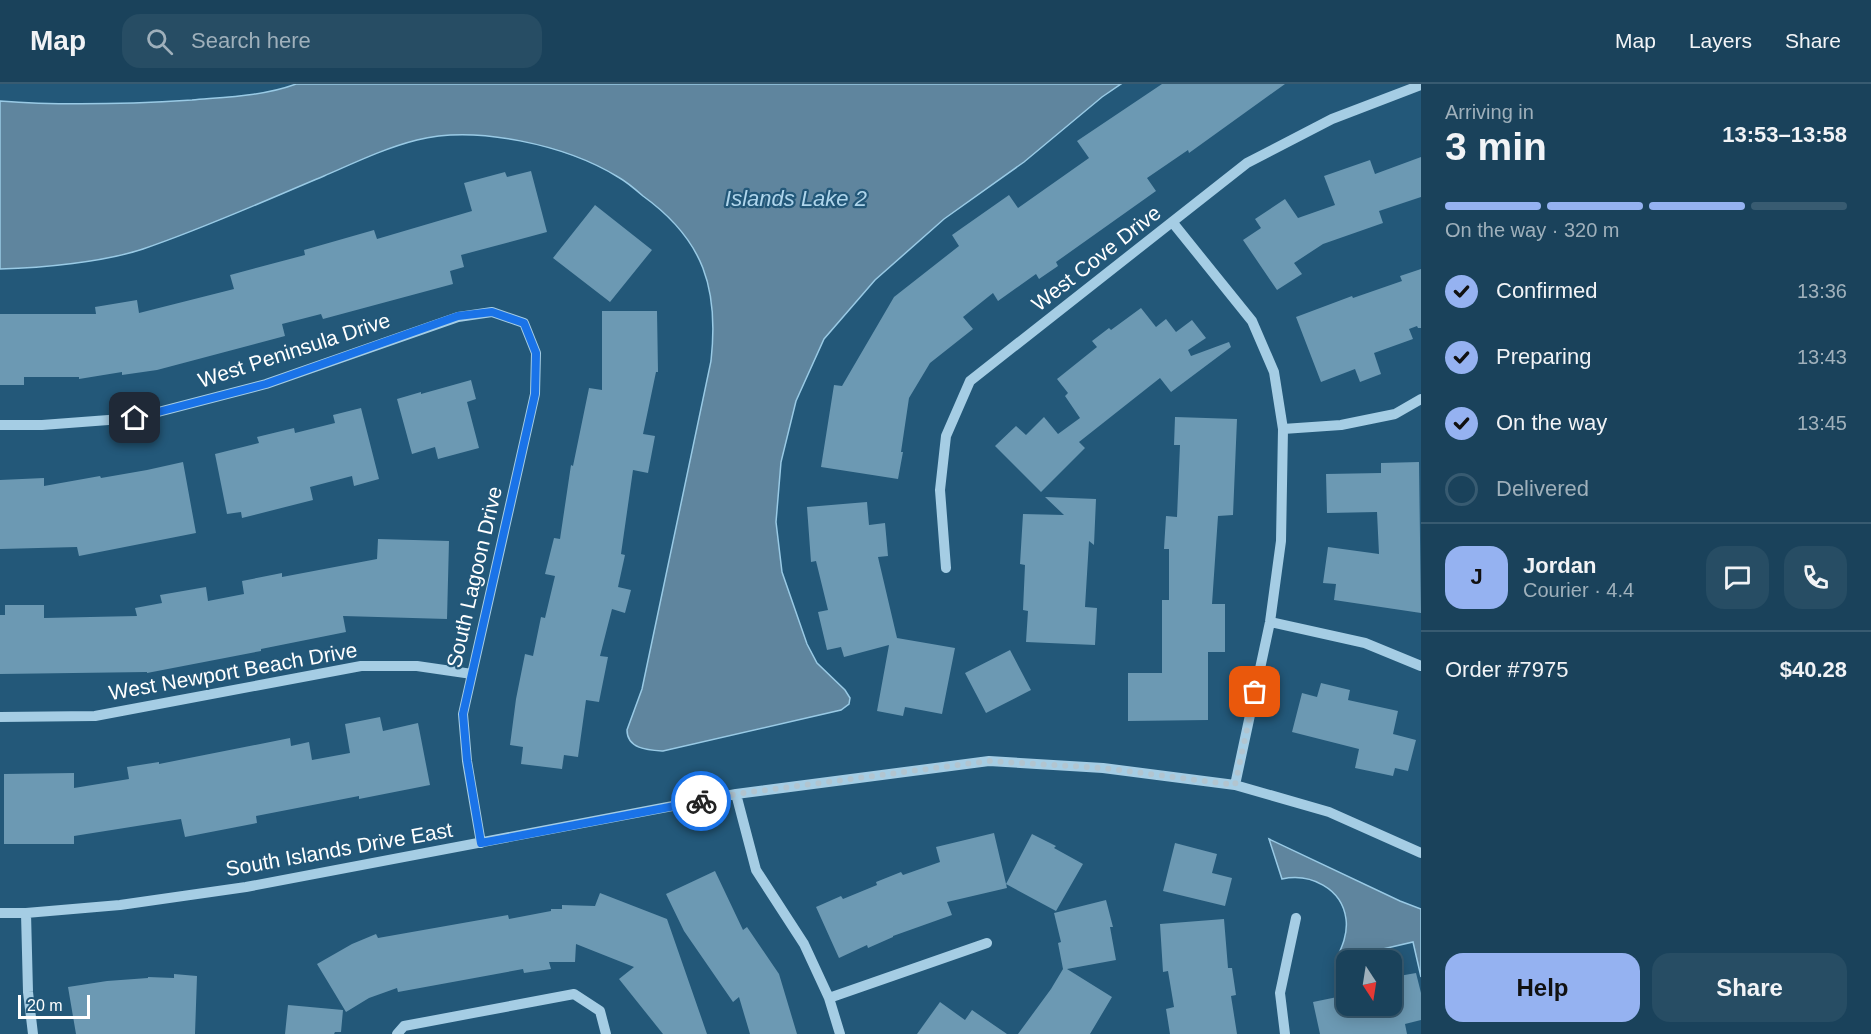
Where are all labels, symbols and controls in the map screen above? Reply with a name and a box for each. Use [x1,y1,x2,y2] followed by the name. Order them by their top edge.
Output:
[122,14,542,68] search box
[30,25,86,56] text: Map
[143,25,176,58] icon: search
[191,28,311,53] text: Search here
[1615,29,1656,52] text: Map
[1689,29,1752,52] text: Layers
[1785,29,1841,52] text: Share
[1445,101,1534,123] text: Arriving in
[1722,122,1847,147] text: 13:53–13:58
[1445,125,1547,168] text: 3 min
[725,186,867,211] water label: Islands Lake 2
[1027,201,1165,315] street label: West Cove Drive
[1445,219,1620,241] text: On the way · 320 m
[1445,275,1478,308] icon: check
[1496,278,1597,303] text: Confirmed
[1797,280,1847,302] text: 13:36
[195,308,393,392] street label: West Peninsula Drive
[1445,341,1478,374] icon: check
[1496,344,1591,369] text: Preparing
[1797,346,1847,368] text: 13:43
[109,392,160,443] pin
[118,401,151,434] icon: home
[1445,407,1478,440] icon: check
[1496,410,1607,435] text: On the way
[1797,412,1847,434] text: 13:45
[1496,476,1589,501] text: Delivered
[442,484,506,670] street label: South Lagoon Drive
[1706,546,1769,609] button: chat
[1784,546,1847,609] button: phone
[1523,553,1596,578] text: Jordan
[1470,564,1483,589] text: J
[1523,579,1634,601] text: Courier · 4.4
[107,638,359,704] street label: West Newport Beach Drive
[1445,657,1569,682] text: Order #7975
[1780,657,1847,682] text: $40.28
[1229,666,1280,717] pin
[1238,675,1271,708] icon: bag
[671,771,731,831] courier
[685,785,718,818] icon: bike
[224,818,454,880] street label: South Islands Drive East
[1336,950,1402,1016] north arrow
[1336,950,1402,1016] map controls
[1445,953,1640,1022] button: Help
[1652,953,1847,1022] button: Share
[18,992,90,1020] scale bar
[27,997,63,1014] text: 20 m

